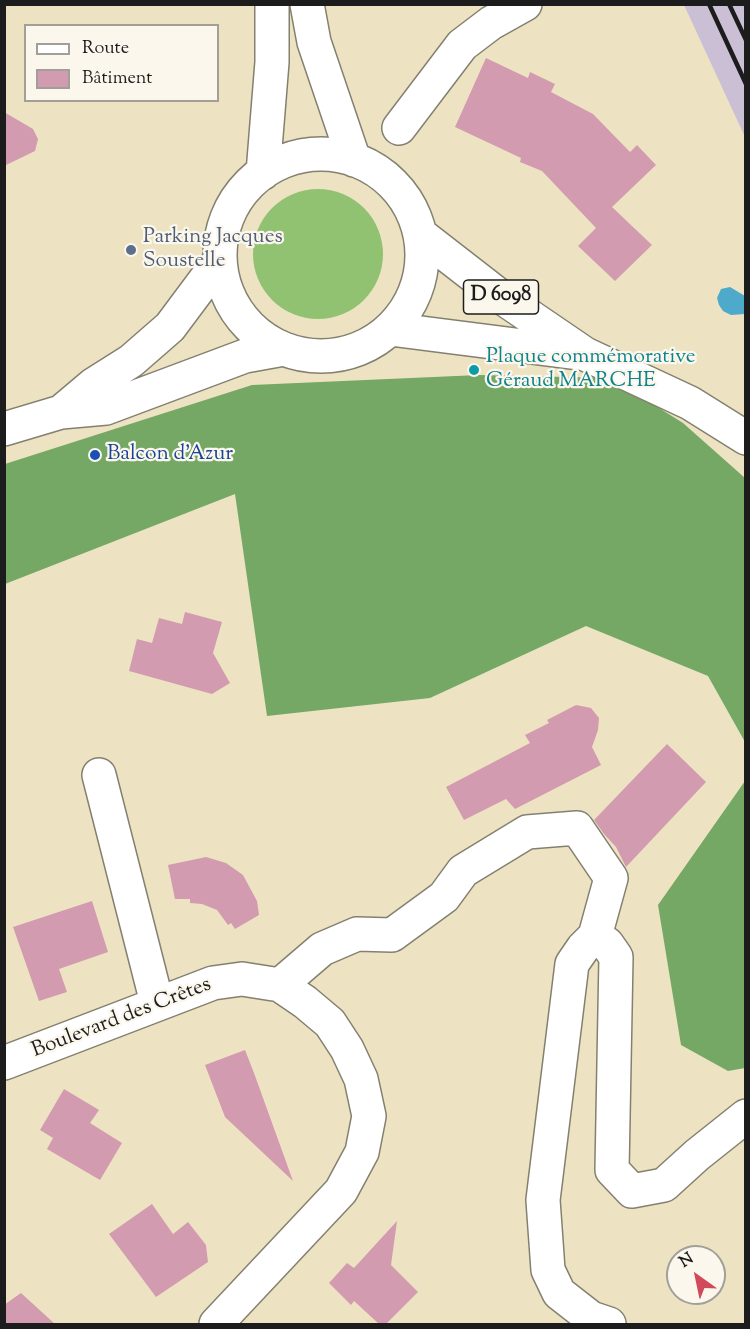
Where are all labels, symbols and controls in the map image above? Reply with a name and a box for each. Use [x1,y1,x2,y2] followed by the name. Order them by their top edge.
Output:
[24,24,219,102] legend
[82,36,129,62] text: Route
[82,66,152,92] text: Bâtiment
[143,225,283,275] place label: Parking Jacques Soustelle
[124,243,138,257] marker: Parking Jacques Soustelle
[464,280,538,314] road number: D 6098
[486,345,695,395] place label: Plaque commémorative Géraud MARCHE
[467,363,481,377] marker: Plaque commémorative Géraud MARCHE
[107,442,233,468] place label: Balcon d'Azur
[88,448,102,462] marker: Balcon d'Azur
[29,973,215,1065] street label: Boulevard des Crêtes
[666,1245,726,1305] north arrow
[675,1248,699,1274] text: N

